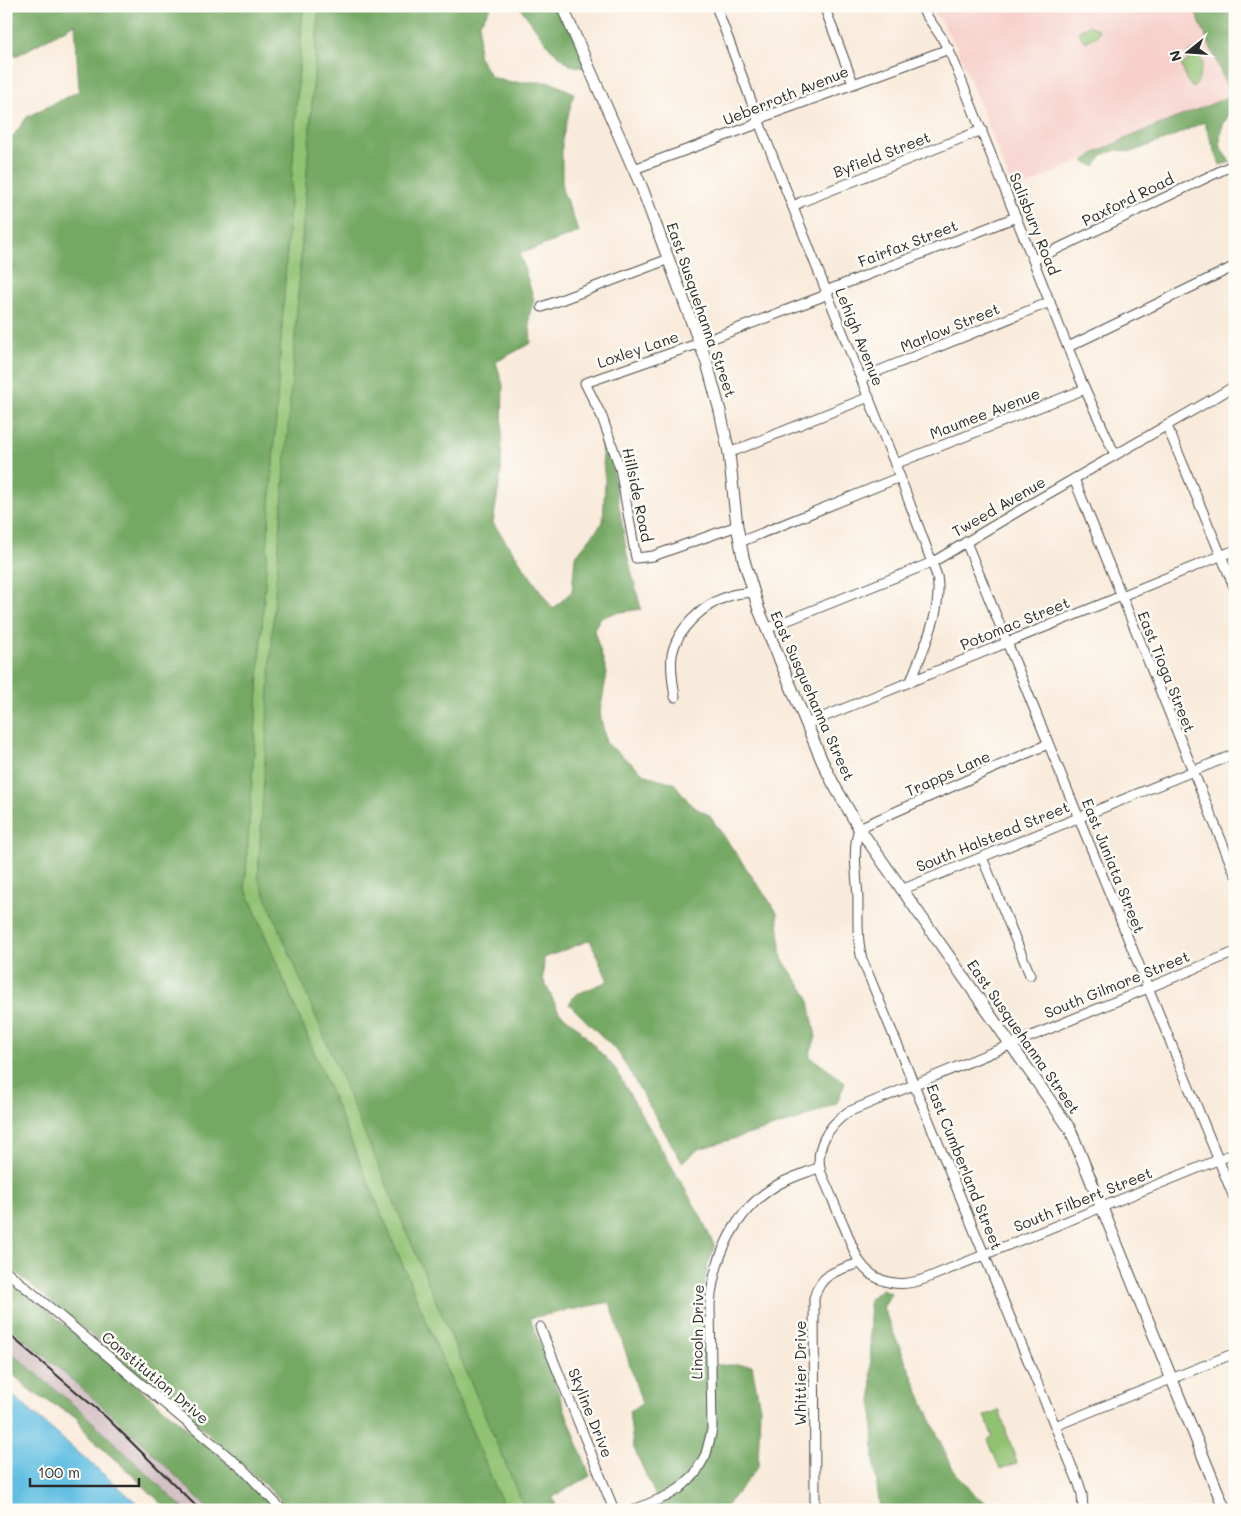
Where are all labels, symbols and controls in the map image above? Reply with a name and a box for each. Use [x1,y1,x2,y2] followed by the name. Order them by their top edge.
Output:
[1164,28,1214,78] north arrow
[1164,48,1186,64] text: N
[720,61,851,129] street label: Ueberroth Avenue
[830,126,933,182] street label: Byfield Street
[1078,168,1177,230] street label: Paxford Road
[1005,169,1065,278] street label: Salisbury Road
[855,215,960,271] street label: Fairfax Street
[663,219,741,400] street label: East Susquehanna Street
[831,285,889,389] street label: Lehigh Avenue
[897,298,1002,356] street label: Marlow Street
[594,326,681,372] street label: Loxley Lane
[927,383,1043,443] street label: Maumee Avenue
[618,446,658,544] street label: Hillside Road
[948,471,1049,541] street label: Tweed Avenue
[957,592,1072,654] street label: Potomac Street
[766,607,859,784] street label: East Susquehanna Street
[1133,608,1200,735] street label: East Tioga Street
[902,746,993,801] street label: Trapps Lane
[1078,795,1150,936] street label: East Juniata Street
[913,796,1072,876] street label: South Halstead Street
[1041,946,1192,1022] street label: South Gilmore Street
[963,955,1085,1118] street label: East Susquehanna Street
[922,1081,1007,1253] street label: East Cumberland Street
[1010,1162,1155,1236] street label: South Filbert Street
[686,1284,708,1380] street label: Lincoln Drive
[790,1320,810,1426] street label: Whittier Drive
[98,1326,213,1428] street label: Constitution Drive
[564,1365,618,1460] street label: Skyline Drive
[30,1456,139,1488] scale bar
[38,1462,80,1482] text: 100 m

